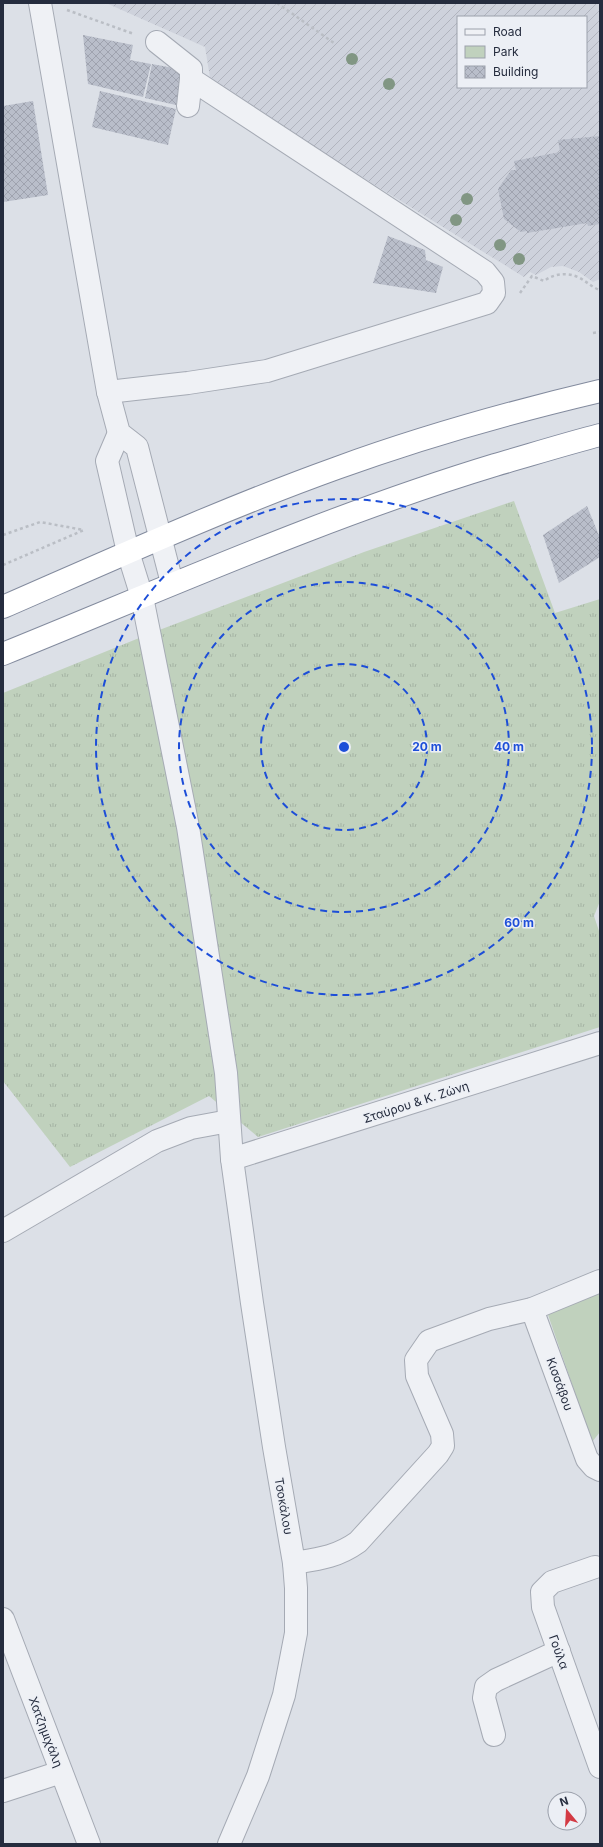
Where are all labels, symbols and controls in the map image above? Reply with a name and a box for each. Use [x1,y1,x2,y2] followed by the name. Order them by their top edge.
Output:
[457,16,587,88] legend
[493,24,522,39] text: Road
[493,44,519,59] text: Park
[493,64,538,79] text: Building
[412,739,442,754] text: 20 m
[494,739,524,754] text: 40 m
[337,740,351,754] centre of rings
[504,915,534,930] text: 60 m
[361,1078,471,1126] street label: Σταύρου & Κ. Ζώνη
[543,1355,577,1413] street label: Κισσάβου
[272,1476,296,1536] street label: Τσοκάλου
[546,1633,572,1671] street label: Γούλα
[26,1695,66,1769] street label: Χατζημιχάλη
[547,1791,587,1831] north arrow
[558,1794,570,1809] text: N

